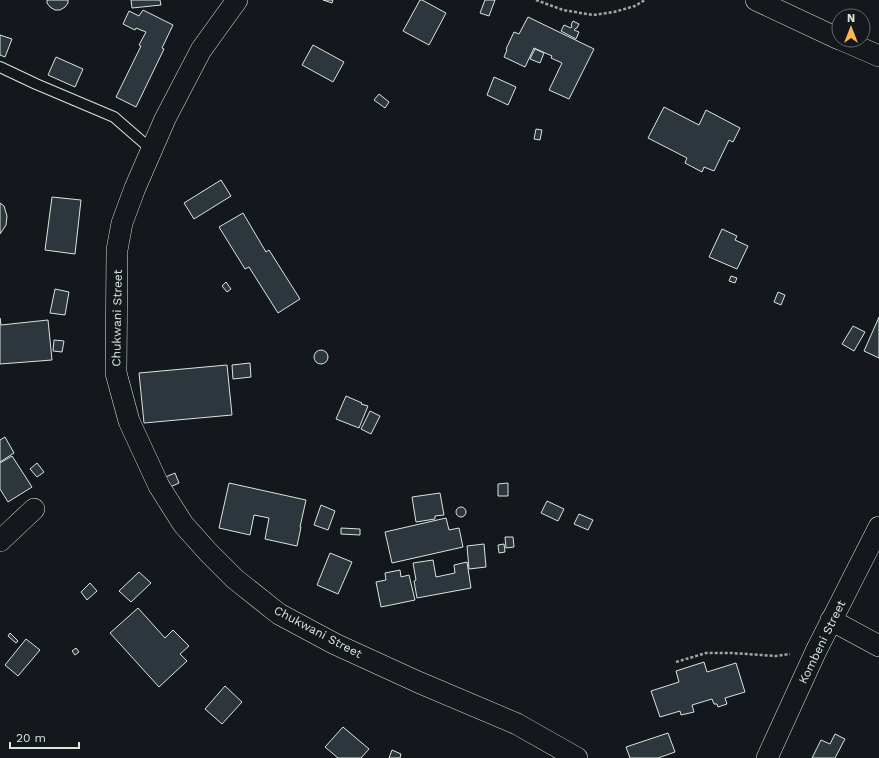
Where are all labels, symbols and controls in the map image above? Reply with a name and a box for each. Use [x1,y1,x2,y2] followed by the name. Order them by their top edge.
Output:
[831,8,871,48] north arrow
[847,12,855,25] text: N
[109,269,125,367] street label: Chukwani Street
[796,598,848,686] street label: Kombeni Street
[272,603,364,661] street label: Chukwani Street
[10,724,79,750] scale bar
[16,731,46,745] text: 20 m

